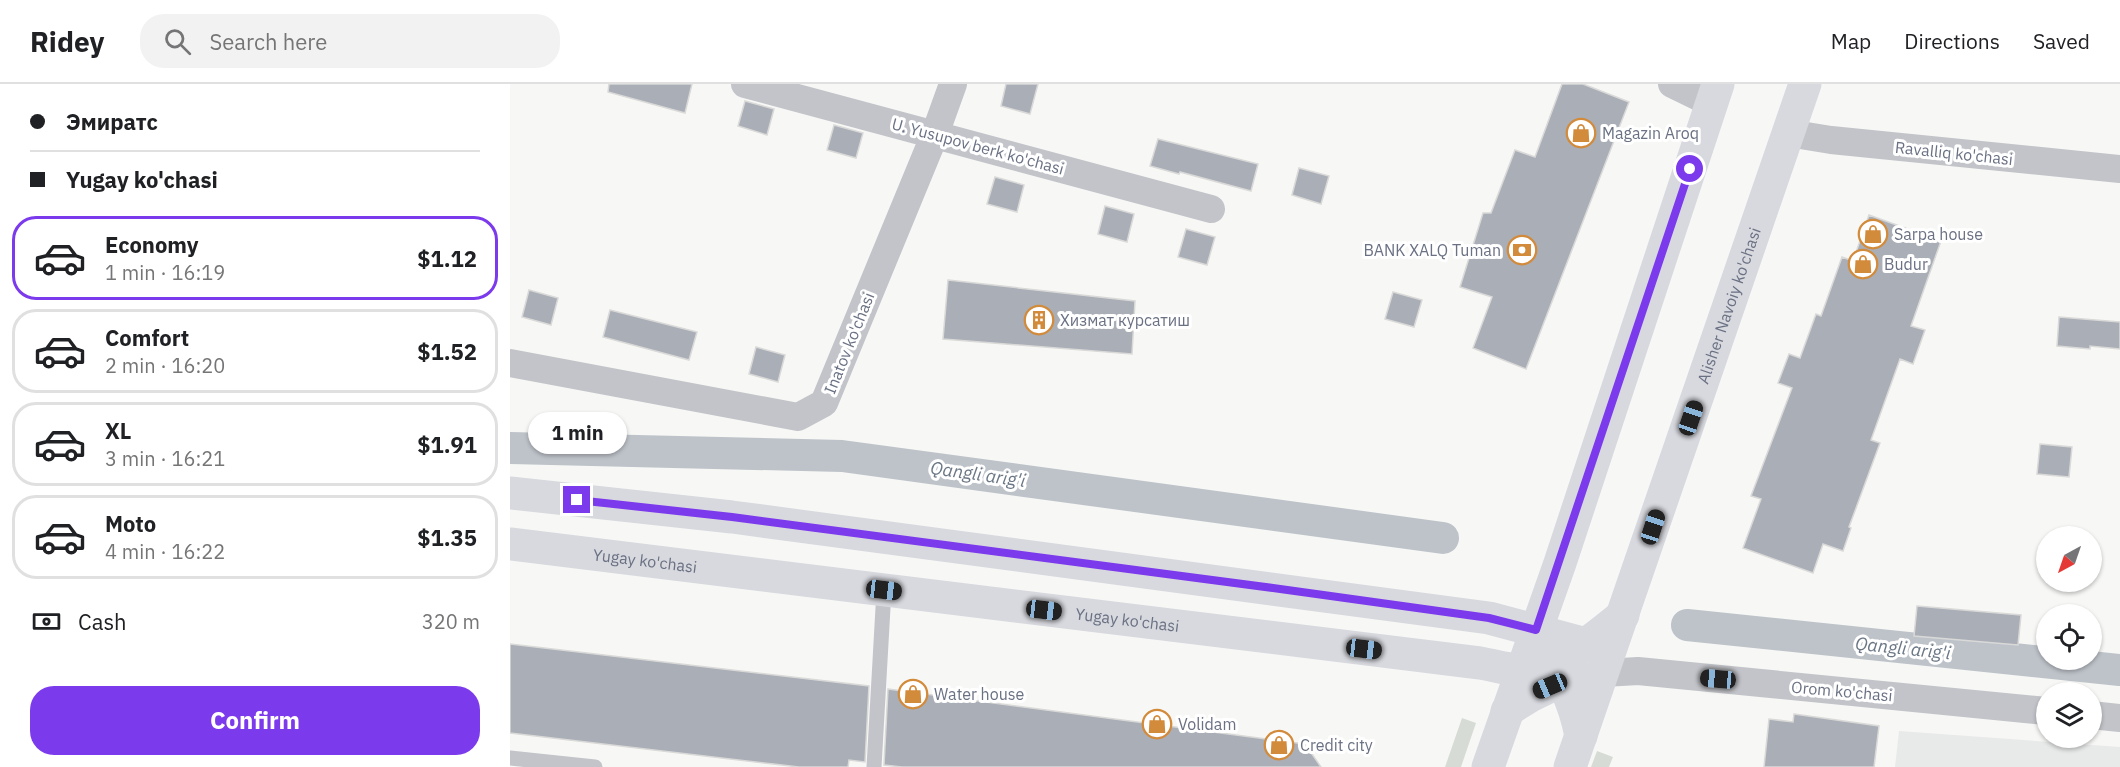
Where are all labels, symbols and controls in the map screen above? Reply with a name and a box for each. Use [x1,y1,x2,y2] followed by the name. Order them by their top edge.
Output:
[140,14,560,68] search box
[30,23,104,60] text: Ridey
[161,25,194,58] icon: search
[209,27,327,56] text: Search here
[1831,27,1871,55] text: Map
[1904,27,2000,55] text: Directions
[2033,27,2090,55] text: Saved
[66,107,158,136] text: Эмиратс
[890,113,1066,179] street label: U. Yusupov berk ko'chasi
[1565,117,1597,149] shop icon: Magazin Aroq
[1602,123,1699,143] place label: Magazin Aroq
[1894,137,2014,169] street label: Ravalliq ko'chasi
[1676,155,1703,182] route start
[66,165,218,194] text: Yugay ko'chasi
[1857,218,1889,250] shop icon: Sarpa house
[1894,224,1983,244] place label: Sarpa house
[1693,225,1765,386] street label: Alisher Navoiy ko'chasi
[105,230,199,259] text: Economy
[33,231,87,285] icon: car
[1506,234,1538,266] bank icon: BANK XALQ Tuman
[1363,240,1501,260] place label: BANK XALQ Tuman
[417,244,477,273] text: $1.12
[1847,248,1879,280] shop icon: Budur
[1884,254,1928,274] place label: Budur
[105,259,225,286] text: 1 min · 16:19
[820,289,878,397] street label: Inatov ko'chasi
[1023,304,1055,336] building icon: Хизмат курсатиш
[1060,310,1190,330] place label: Хизмат курсатиш
[105,323,189,352] text: Comfort
[33,324,87,378] icon: car
[417,337,477,366] text: $1.52
[105,352,225,379] text: 2 min · 16:20
[1677,398,1705,438] car
[527,413,626,455] callout: 1 min
[105,416,131,445] text: XL
[33,417,87,471] icon: car
[551,419,604,446] text: 1 min
[417,430,477,459] text: $1.91
[105,445,225,472] text: 3 min · 16:21
[929,456,1027,492] water label: Qangli arig'i
[563,486,590,513] route end
[1639,507,1667,547] car
[105,509,156,538] text: Moto
[33,510,87,564] icon: car
[417,523,477,552] text: $1.35
[2036,526,2102,592] north arrow
[2036,526,2102,748] map controls
[105,538,225,565] text: 4 min · 16:22
[592,544,698,577] street label: Yugay ko'chasi
[865,579,903,601] car
[1025,599,1063,621] car
[1074,603,1181,636] street label: Yugay ko'chasi
[2036,604,2102,670] button: locate
[30,605,63,638] icon: cash
[78,607,127,636] text: Cash
[422,608,480,635] text: 320 m
[1854,632,1952,664] water label: Qangli arig'i
[1345,638,1383,660] car
[1699,668,1737,690] car
[1530,671,1570,701] car
[1790,677,1894,705] street label: Orom ko'chasi
[897,678,929,710] shop icon: Water house
[2036,682,2102,748] button: layers
[934,684,1025,704] place label: Water house
[30,686,480,755] button: Confirm
[1141,708,1173,740] shop icon: Volidam
[1178,714,1236,734] place label: Volidam
[1263,729,1295,761] shop icon: Credit city
[1300,735,1373,755] place label: Credit city

